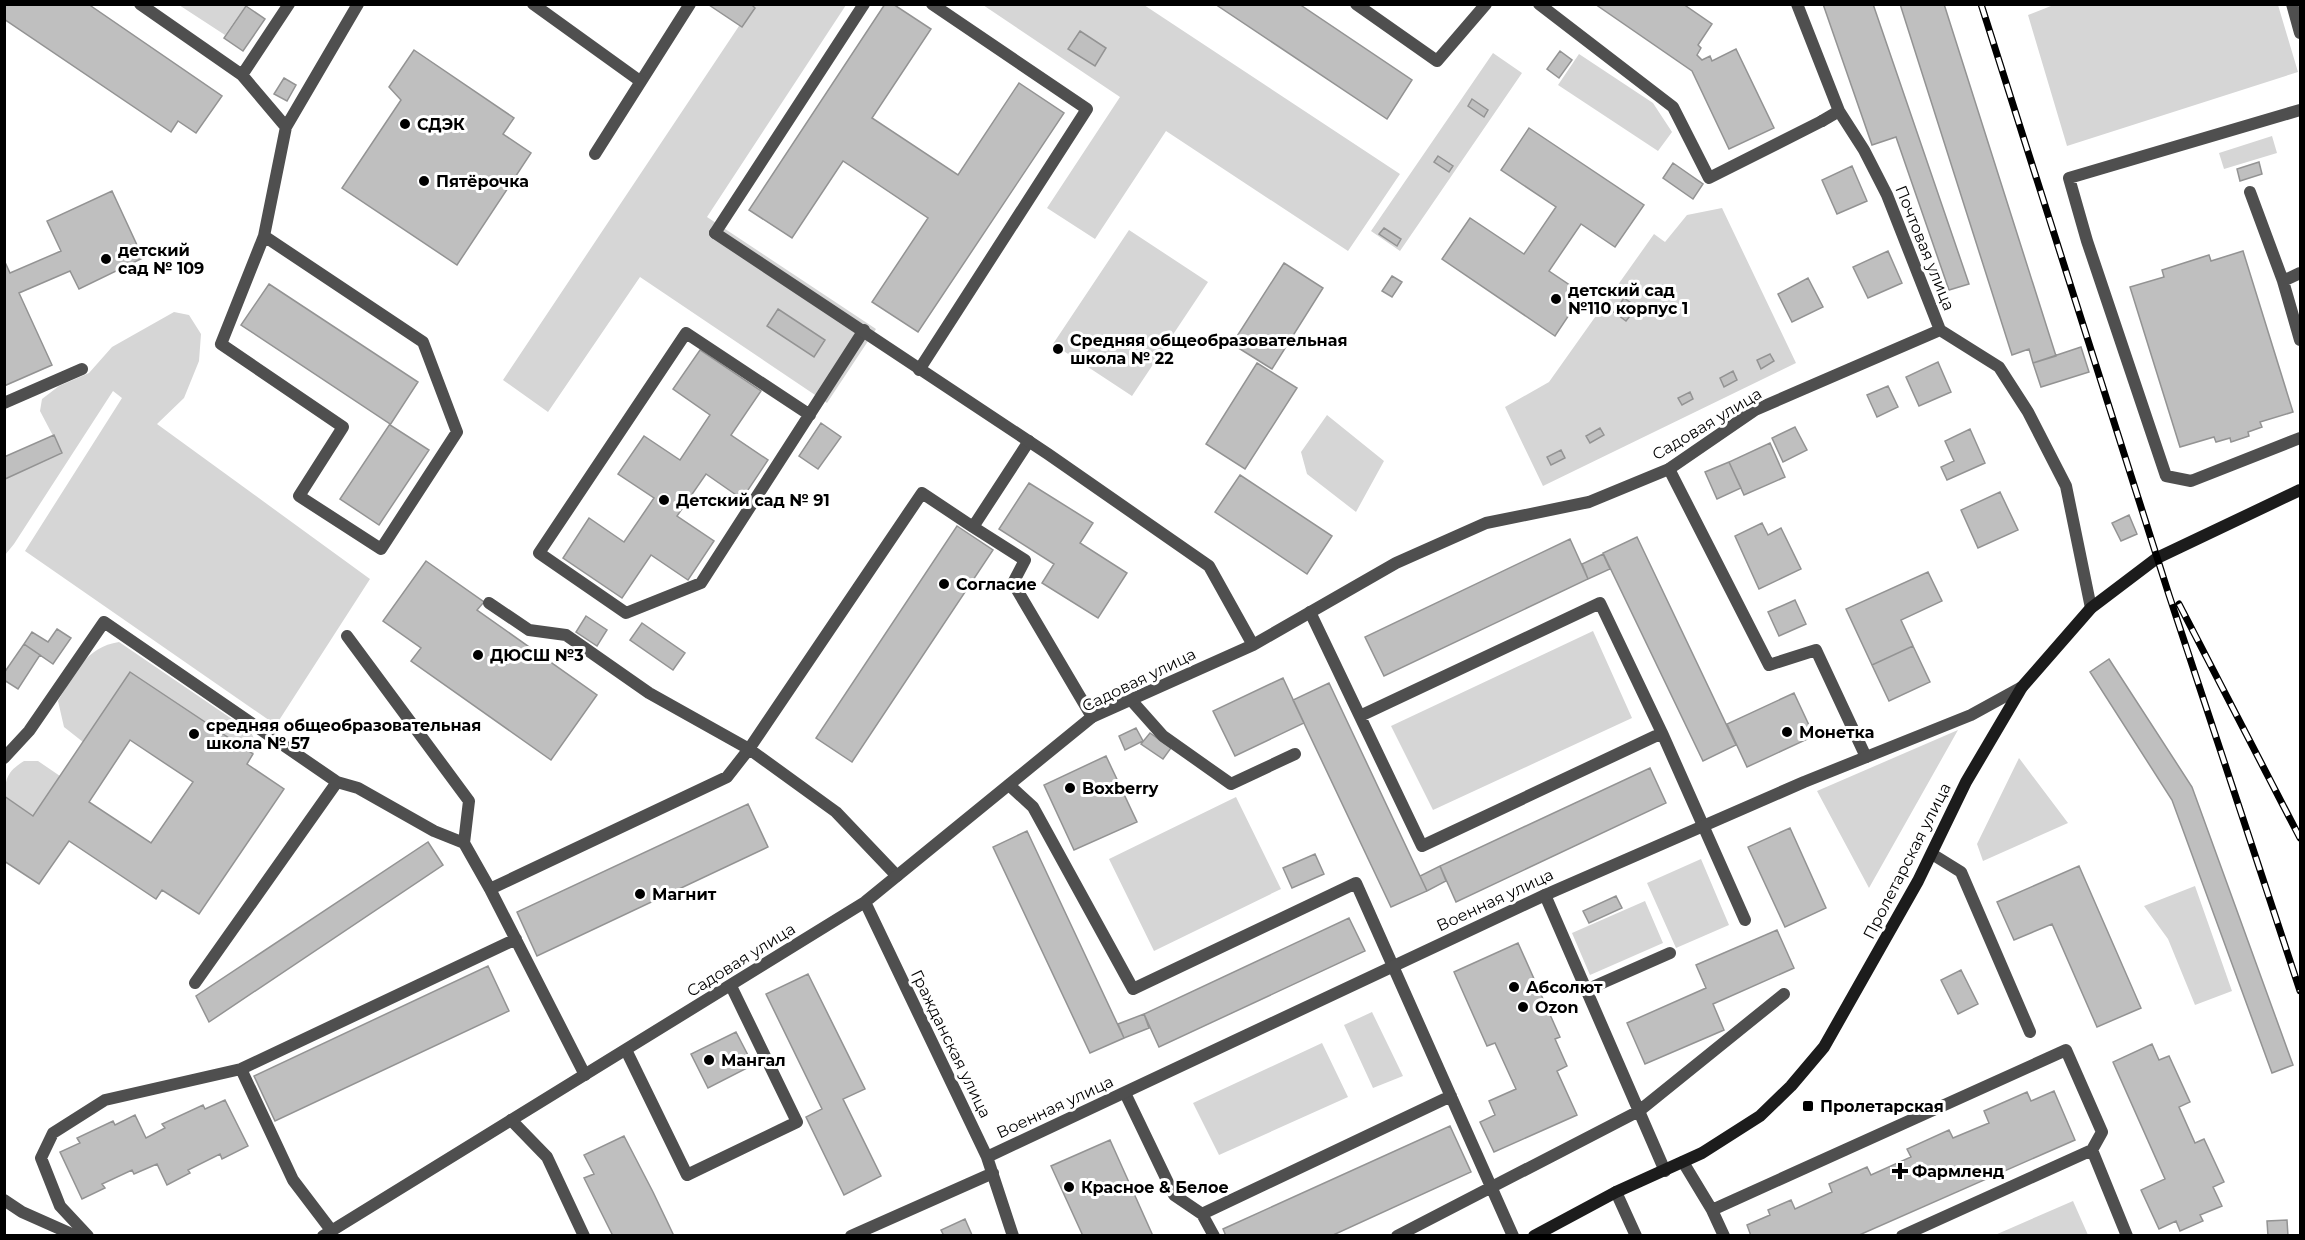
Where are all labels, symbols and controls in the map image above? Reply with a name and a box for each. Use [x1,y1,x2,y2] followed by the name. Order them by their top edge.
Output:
[417,115,465,134] place label: СДЭК
[398,117,412,131] marker: СДЭК
[436,172,529,191] place label: Пятёрочка
[417,174,431,188] marker: Пятёрочка
[1891,183,1959,313] street label: Почтовая улица
[118,241,204,278] place label: детский сад № 109
[99,252,113,266] marker: детский сад № 109
[1568,281,1688,318] place label: детский сад №110 корпус 1
[1549,292,1563,306] marker: детский сад №110 корпус 1
[1070,331,1347,368] place label: Средняя общеобразовательная школа № 22
[1051,342,1065,356] marker: Средняя общеобразовательная школа № 22
[1649,384,1765,464] street label: Садовая улица
[676,491,830,510] place label: Детский сад № 91
[657,493,671,507] marker: Детский сад № 91
[956,575,1037,594] place label: Согласие
[937,577,951,591] marker: Согласие
[1079,644,1199,716] street label: Садовая улица
[490,646,584,665] place label: ДЮСШ №3
[471,648,485,662] marker: ДЮСШ №3
[206,716,481,753] place label: средняя общеобразовательная школа № 57
[1799,723,1874,742] place label: Монетка
[1780,725,1794,739] marker: Монетка
[187,727,201,741] marker: средняя общеобразовательная школа № 57
[1082,779,1159,798] place label: Boxberry
[1859,780,1955,942] street label: Пролетарская улица
[1063,781,1077,795] marker: Boxberry
[1434,865,1556,935] street label: Военная улица
[652,885,717,904] place label: Магнит
[633,887,647,901] marker: Магнит
[683,919,799,1001] street label: Садовая улица
[907,967,995,1121] street label: Гражданская улица
[1526,978,1603,997] place label: Абсолют
[1507,980,1521,994] marker: Абсолют
[1535,998,1579,1017] place label: Ozon
[1516,1000,1530,1014] marker: Ozon
[721,1051,786,1070] place label: Мангал
[702,1053,716,1067] marker: Мангал
[994,1072,1116,1142] street label: Военная улица
[1820,1097,1944,1116] place label: Пролетарская
[1801,1099,1815,1113] marker: Пролетарская
[1912,1162,2004,1181] place label: Фармленд
[1893,1164,1907,1178] marker: Фармленд
[1081,1178,1229,1197] place label: Красное & Белое
[1062,1180,1076,1194] marker: Красное & Белое

